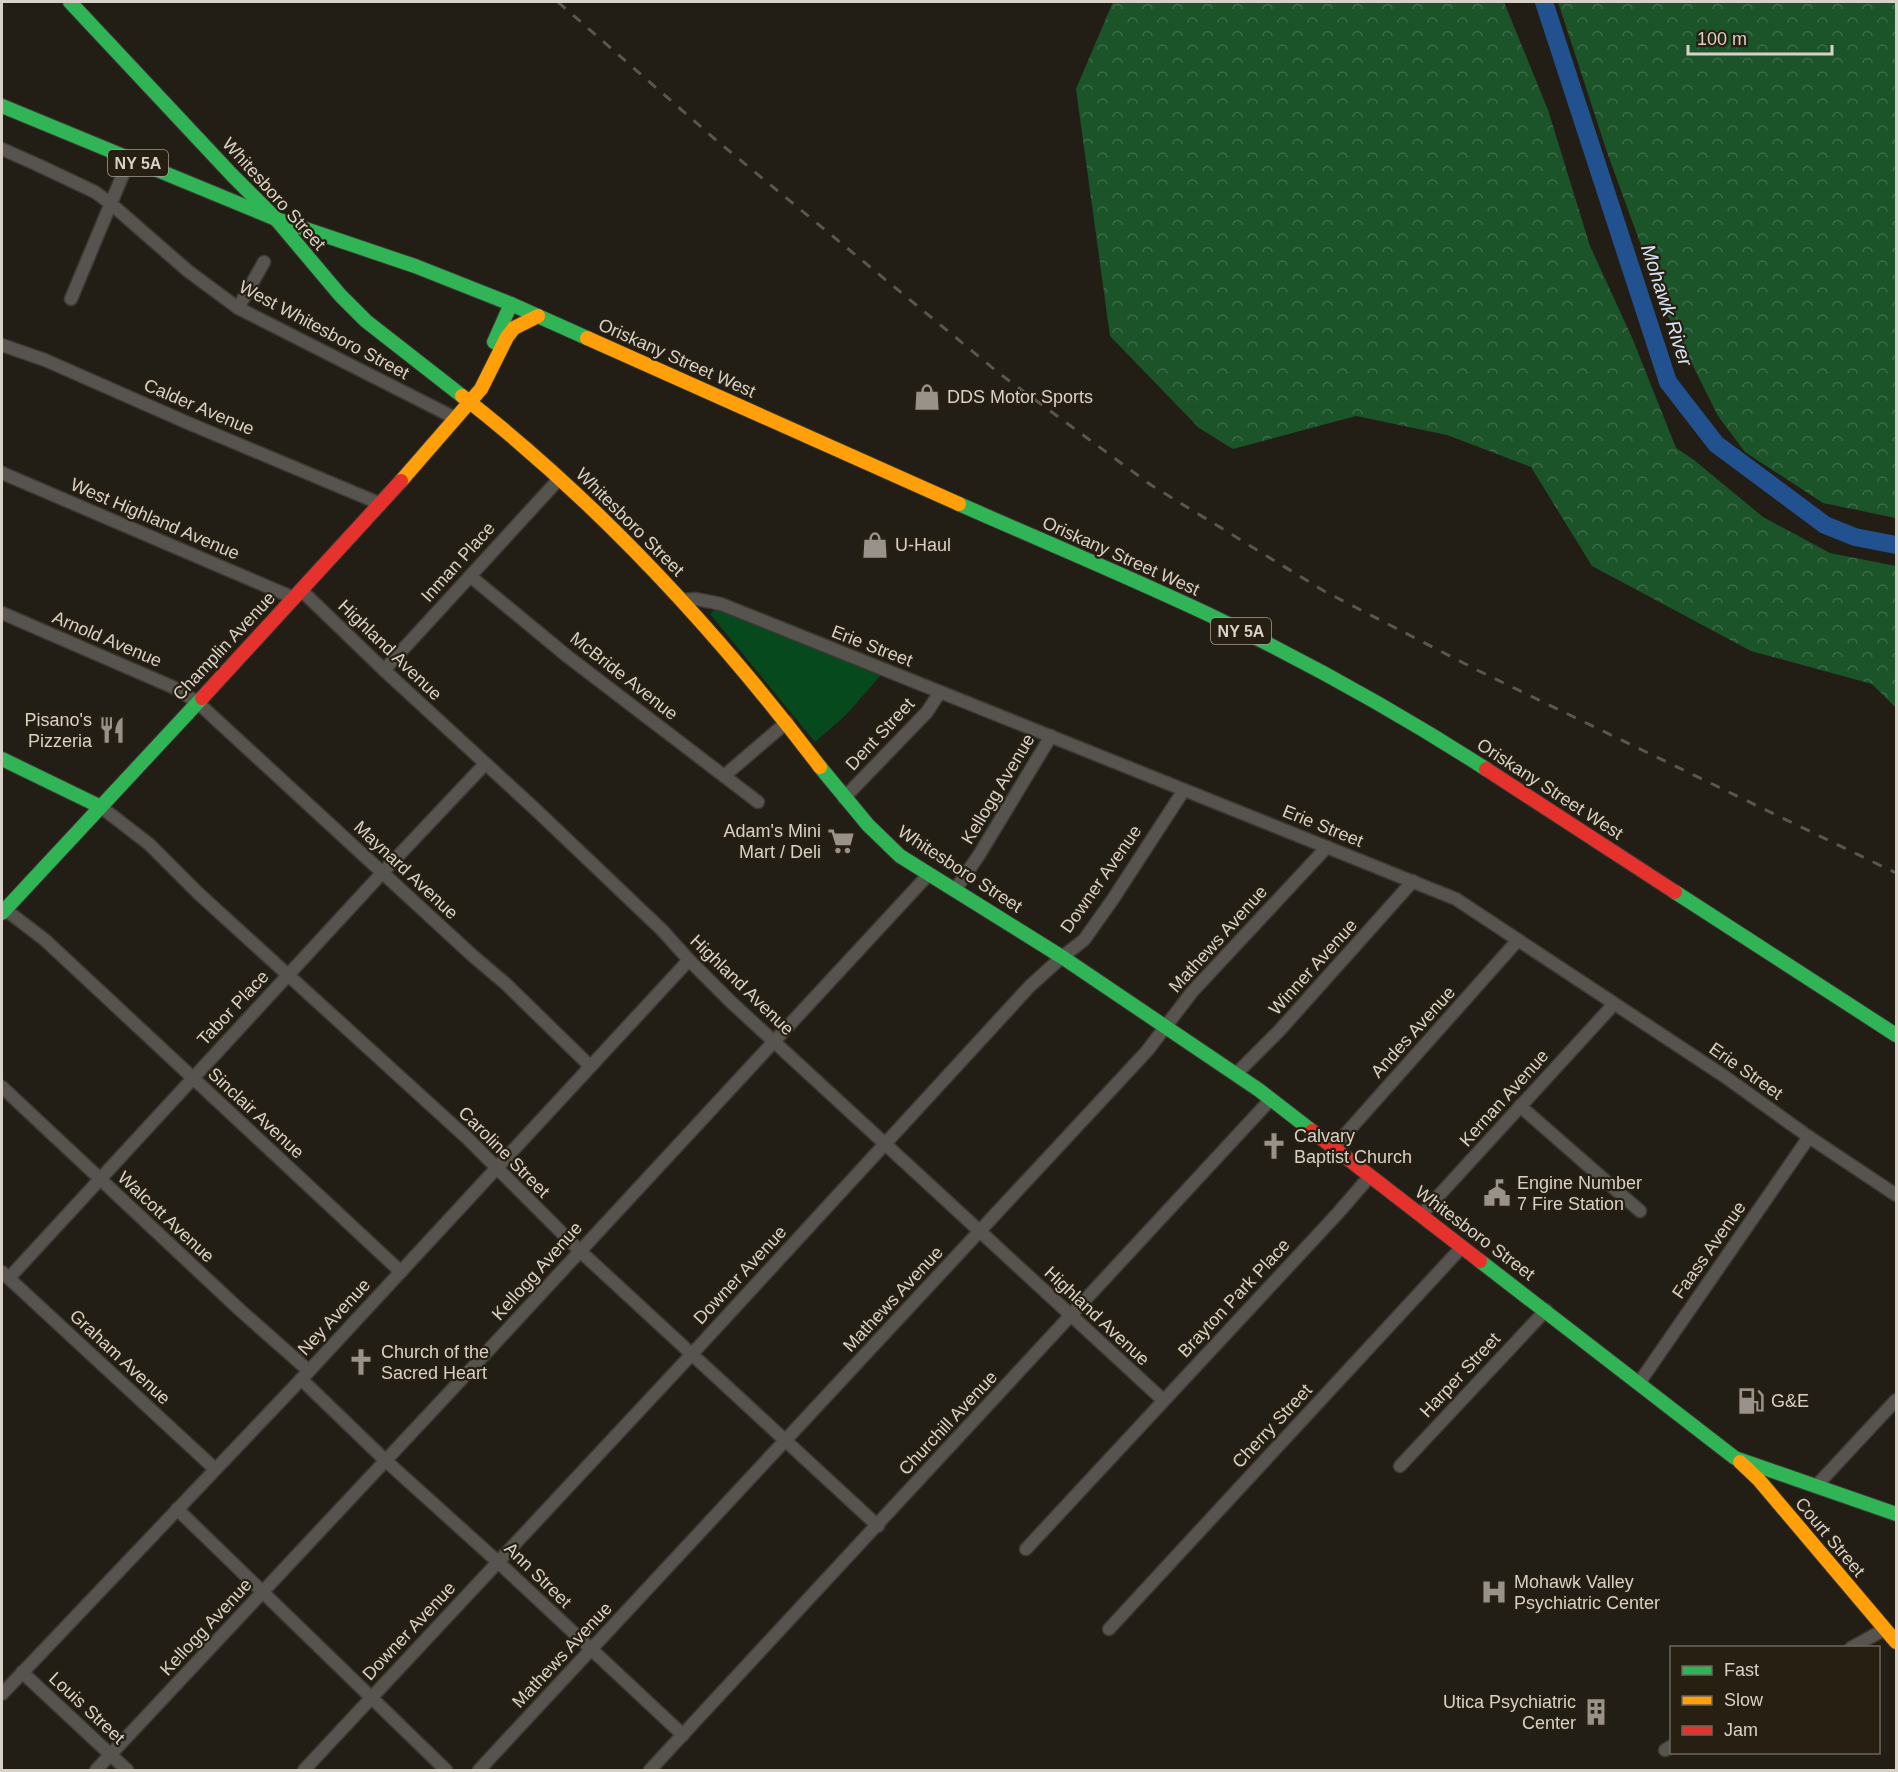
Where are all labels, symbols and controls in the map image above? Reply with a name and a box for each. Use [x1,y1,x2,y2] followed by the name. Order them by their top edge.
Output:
[1688,18,1832,56] scale bar
[1697,29,1747,49] text: 100 m
[218,134,330,254] street label: Whitesboro Street
[108,150,168,176] road number: NY 5A
[1637,241,1697,370] water label: Mohawk River
[236,277,412,383] street label: West Whitesboro Street
[595,314,759,402] street label: Oriskany Street West
[141,375,257,439] street label: Calder Avenue
[912,382,942,412] shop icon: DDS Motor Sports
[947,387,1093,407] place label: DDS Motor Sports
[572,464,688,580] street label: Whitesboro Street
[68,474,242,564] street label: West Highland Avenue
[1039,512,1203,600] street label: Oriskany Street West
[417,518,499,606] street label: Inman Place
[860,530,890,560] shop icon: U-Haul
[895,535,951,555] place label: U-Haul
[169,588,279,704] street label: Champlin Avenue
[334,596,446,704] street label: Highland Avenue
[49,607,165,671] street label: Arnold Avenue
[1211,618,1271,644] road number: NY 5A
[829,621,915,671] street label: Erie Street
[566,628,682,724] street label: McBride Avenue
[842,694,918,774] street label: Dent Street
[25,710,93,751] place label: Pisano's Pizzeria
[97,715,127,745] restaurant icon: Pisano's Pizzeria
[957,730,1039,848] street label: Kellogg Avenue
[1473,734,1627,844] street label: Oriskany Street West
[1280,801,1366,851] street label: Erie Street
[350,817,462,923] street label: Maynard Avenue
[724,821,821,862] place label: Adam's Mini Mart / Deli
[894,821,1026,917] street label: Whitesboro Street
[1056,821,1146,937] street label: Downer Avenue
[826,826,856,856] supermarket icon: Adam's Mini Mart / Deli
[1165,881,1271,997] street label: Mathews Avenue
[1265,915,1361,1019] street label: Winner Avenue
[686,931,798,1039] street label: Highland Avenue
[193,966,273,1050] street label: Tabor Place
[1367,982,1459,1082] street label: Andes Avenue
[1705,1038,1787,1104] street label: Erie Street
[1455,1046,1553,1150] street label: Kernan Avenue
[204,1063,308,1163] street label: Sinclair Avenue
[454,1102,554,1202] street label: Caroline Street
[1294,1126,1412,1167] place label: Calvary Baptist Church
[1259,1131,1289,1161] church icon: Calvary Baptist Church
[114,1167,218,1267] street label: Walcott Avenue
[1517,1173,1642,1214] place label: Engine Number 7 Fire Station
[1482,1178,1512,1208] public building icon: Engine Number 7 Fire Station
[1411,1182,1539,1284] street label: Whitesboro Street
[1668,1198,1750,1302] street label: Faass Avenue
[488,1218,586,1324] street label: Kellogg Avenue
[689,1222,791,1328] street label: Downer Avenue
[1174,1235,1294,1361] street label: Brayton Park Place
[839,1242,947,1356] street label: Mathews Avenue
[1041,1262,1153,1370] street label: Highland Avenue
[294,1275,374,1359] street label: Ney Avenue
[66,1305,174,1409] street label: Graham Avenue
[1416,1329,1504,1421] street label: Harper Street
[381,1342,489,1383] place label: Church of the Sacred Heart
[346,1347,376,1377] church icon: Church of the Sacred Heart
[895,1367,1001,1479] street label: Churchill Avenue
[1228,1380,1316,1472] street label: Cherry Street
[1736,1386,1766,1416] fuel station icon: G&E
[1771,1391,1809,1411] place label: G&E
[1791,1493,1869,1581] street label: Court Street
[500,1538,576,1612] street label: Ann Street
[1514,1572,1660,1613] place label: Mohawk Valley Psychiatric Center
[156,1575,256,1679] street label: Kellogg Avenue
[1479,1577,1509,1607] hospital icon: Mohawk Valley Psychiatric Center
[358,1578,460,1684] street label: Downer Avenue
[508,1598,616,1712] street label: Mathews Avenue
[1670,1646,1880,1754] legend
[1724,1660,1759,1680] text: Fast
[45,1668,129,1748] street label: Louis Street
[1724,1690,1764,1710] text: Slow
[1443,1692,1576,1733] place label: Utica Psychiatric Center
[1581,1697,1611,1727] building icon: Utica Psychiatric Center
[1724,1720,1758,1740] text: Jam

